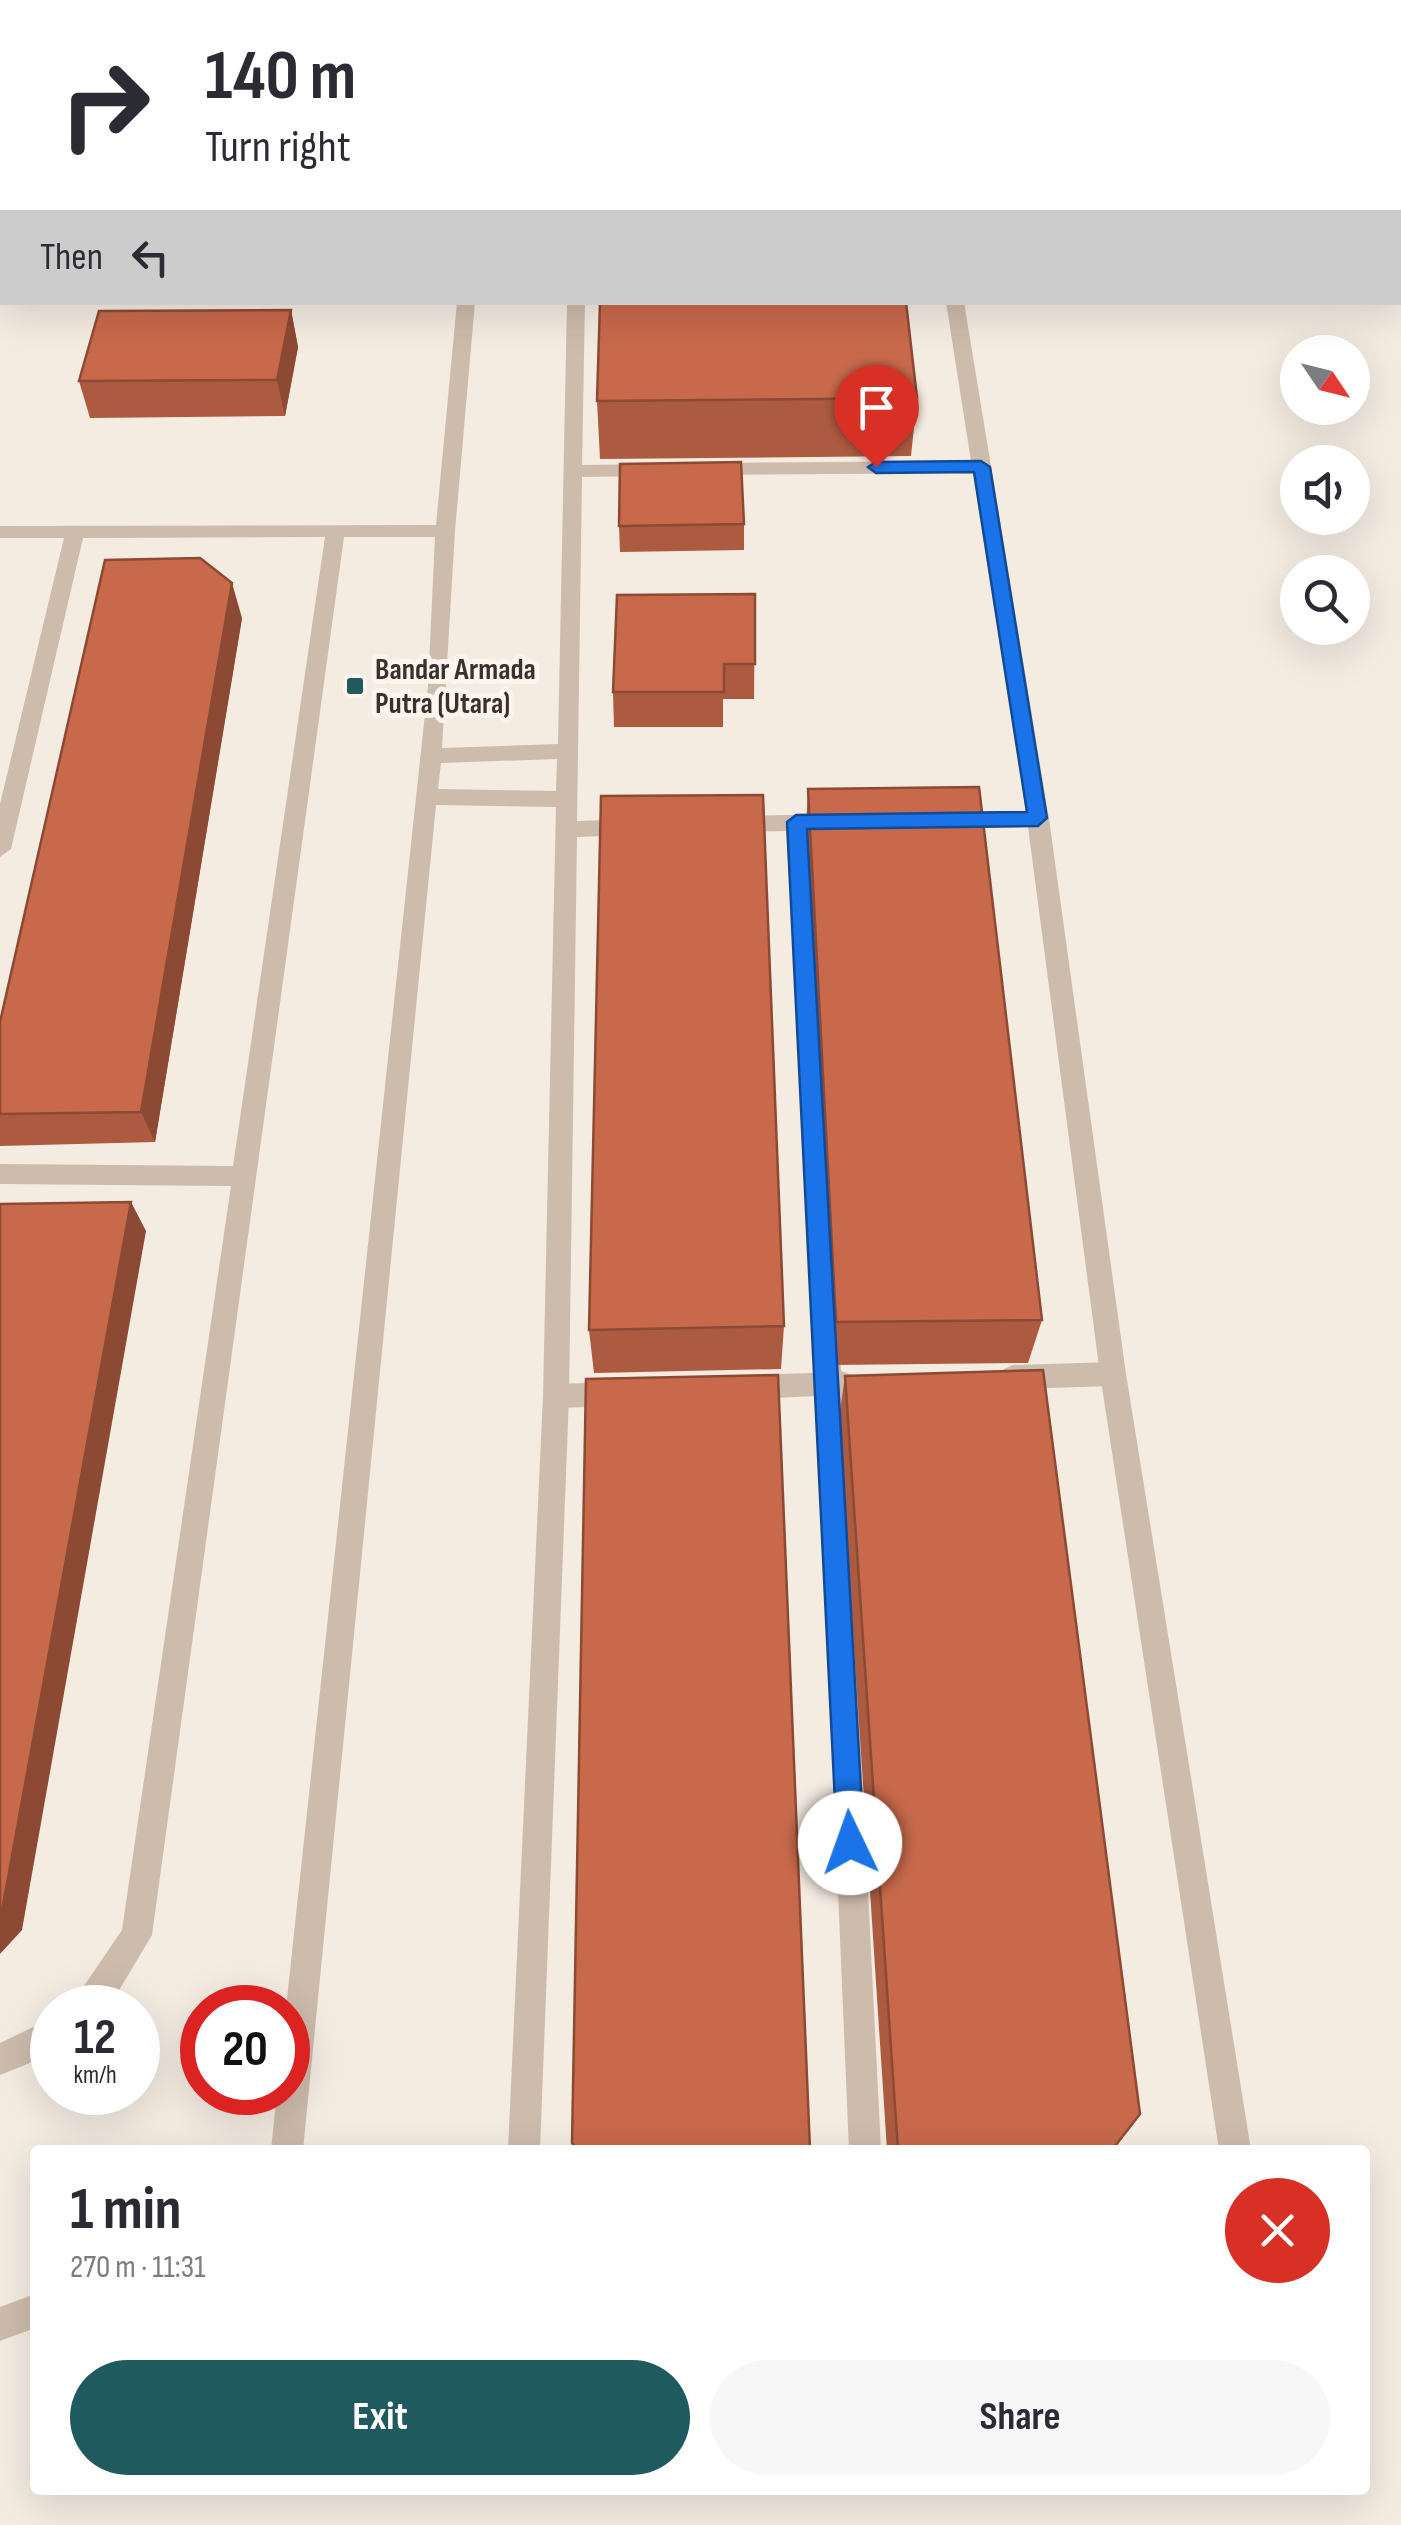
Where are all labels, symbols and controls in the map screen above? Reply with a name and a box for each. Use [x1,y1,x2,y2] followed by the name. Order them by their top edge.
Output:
[205,35,356,119] text: 140 m
[40,40,170,170] icon: right
[205,120,351,175] text: Turn right
[123,230,178,285] icon: left
[40,235,103,280] text: Then
[1280,335,1370,425] north arrow
[1280,335,1370,645] map controls
[834,365,919,468] pin
[849,380,904,435] icon: arrive
[1280,445,1370,535] button: sound
[1280,555,1370,645] button: search
[375,652,536,722] place label: Bandar Armada Putra (Utara)
[344,675,366,697] marker: Bandar Armada Putra (Utara)
[798,1791,902,1895] position arrow
[180,1985,310,2115] speed limit sign: 20
[74,2008,116,2068] text: 12
[73,2060,117,2091] text: km/h
[70,2174,182,2246] text: 1 min
[1225,2178,1330,2283] button: close
[70,2248,205,2287] text: 270 m · 11:31
[70,2360,690,2475] button: Exit
[710,2360,1330,2475] button: Share

